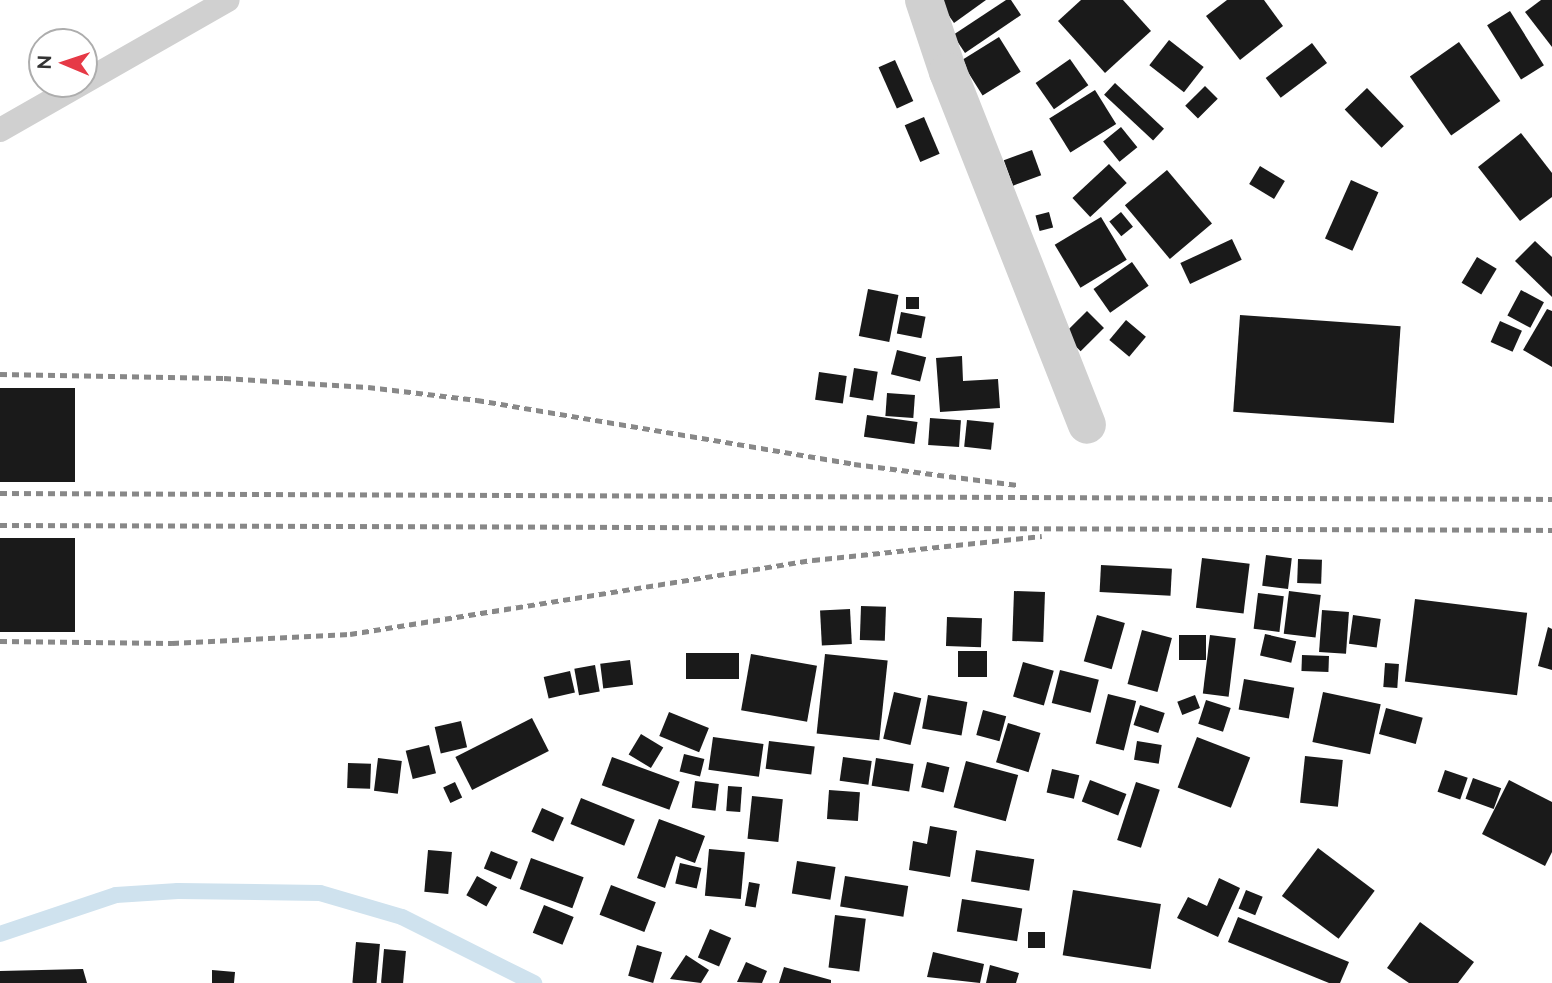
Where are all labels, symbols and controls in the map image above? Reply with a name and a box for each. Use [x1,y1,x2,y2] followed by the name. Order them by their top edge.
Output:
[28,28,98,98] north arrow
[33,55,55,70] text: N

